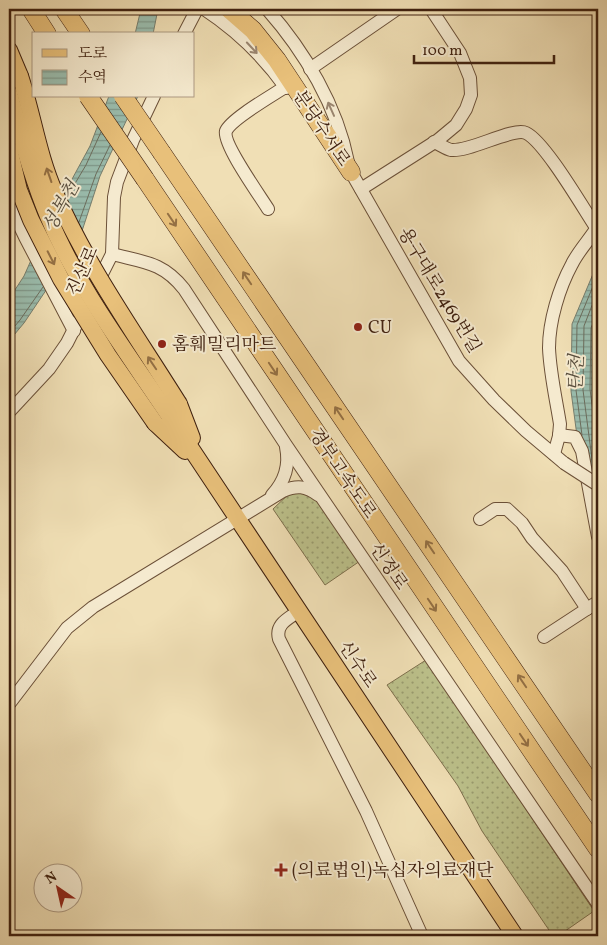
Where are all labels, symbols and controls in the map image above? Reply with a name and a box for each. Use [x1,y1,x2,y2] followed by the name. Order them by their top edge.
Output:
[32,32,195,98] legend
[414,32,554,64] scale bar
[422,41,462,62] text: 100 m
[246,42,258,55] one-way arrow
[78,44,107,65] text: 도로
[78,68,107,89] text: 수역
[286,86,355,172] street label: 분당수서로
[326,102,336,117] one-way arrow
[43,168,53,184] one-way arrow
[37,175,87,237] water label: 성복천
[167,212,177,226] one-way arrow
[391,223,486,358] street label: 용구대로2469번길
[61,243,105,301] street label: 진산로
[46,251,56,266] one-way arrow
[242,272,252,286] one-way arrow
[368,316,392,341] place label: CU
[352,321,364,333] marker: CU
[172,333,277,358] place label: 홈훼밀리마트
[156,338,168,350] marker: 홈훼밀리마트
[563,352,591,392] water label: 탄천
[147,356,157,370] one-way arrow
[267,362,278,376] one-way arrow
[334,406,344,420] one-way arrow
[302,424,381,524] street label: 경부고속도로
[363,538,413,595] street label: 신정로
[425,540,435,554] one-way arrow
[427,598,437,612] one-way arrow
[332,636,382,693] street label: 신수로
[517,675,527,689] one-way arrow
[519,732,529,746] one-way arrow
[292,859,494,884] place label: (의료법인)녹십자의료재단
[32,862,82,912] north arrow
[274,863,288,877] marker: (의료법인)녹십자의료재단
[42,868,61,889] text: N

